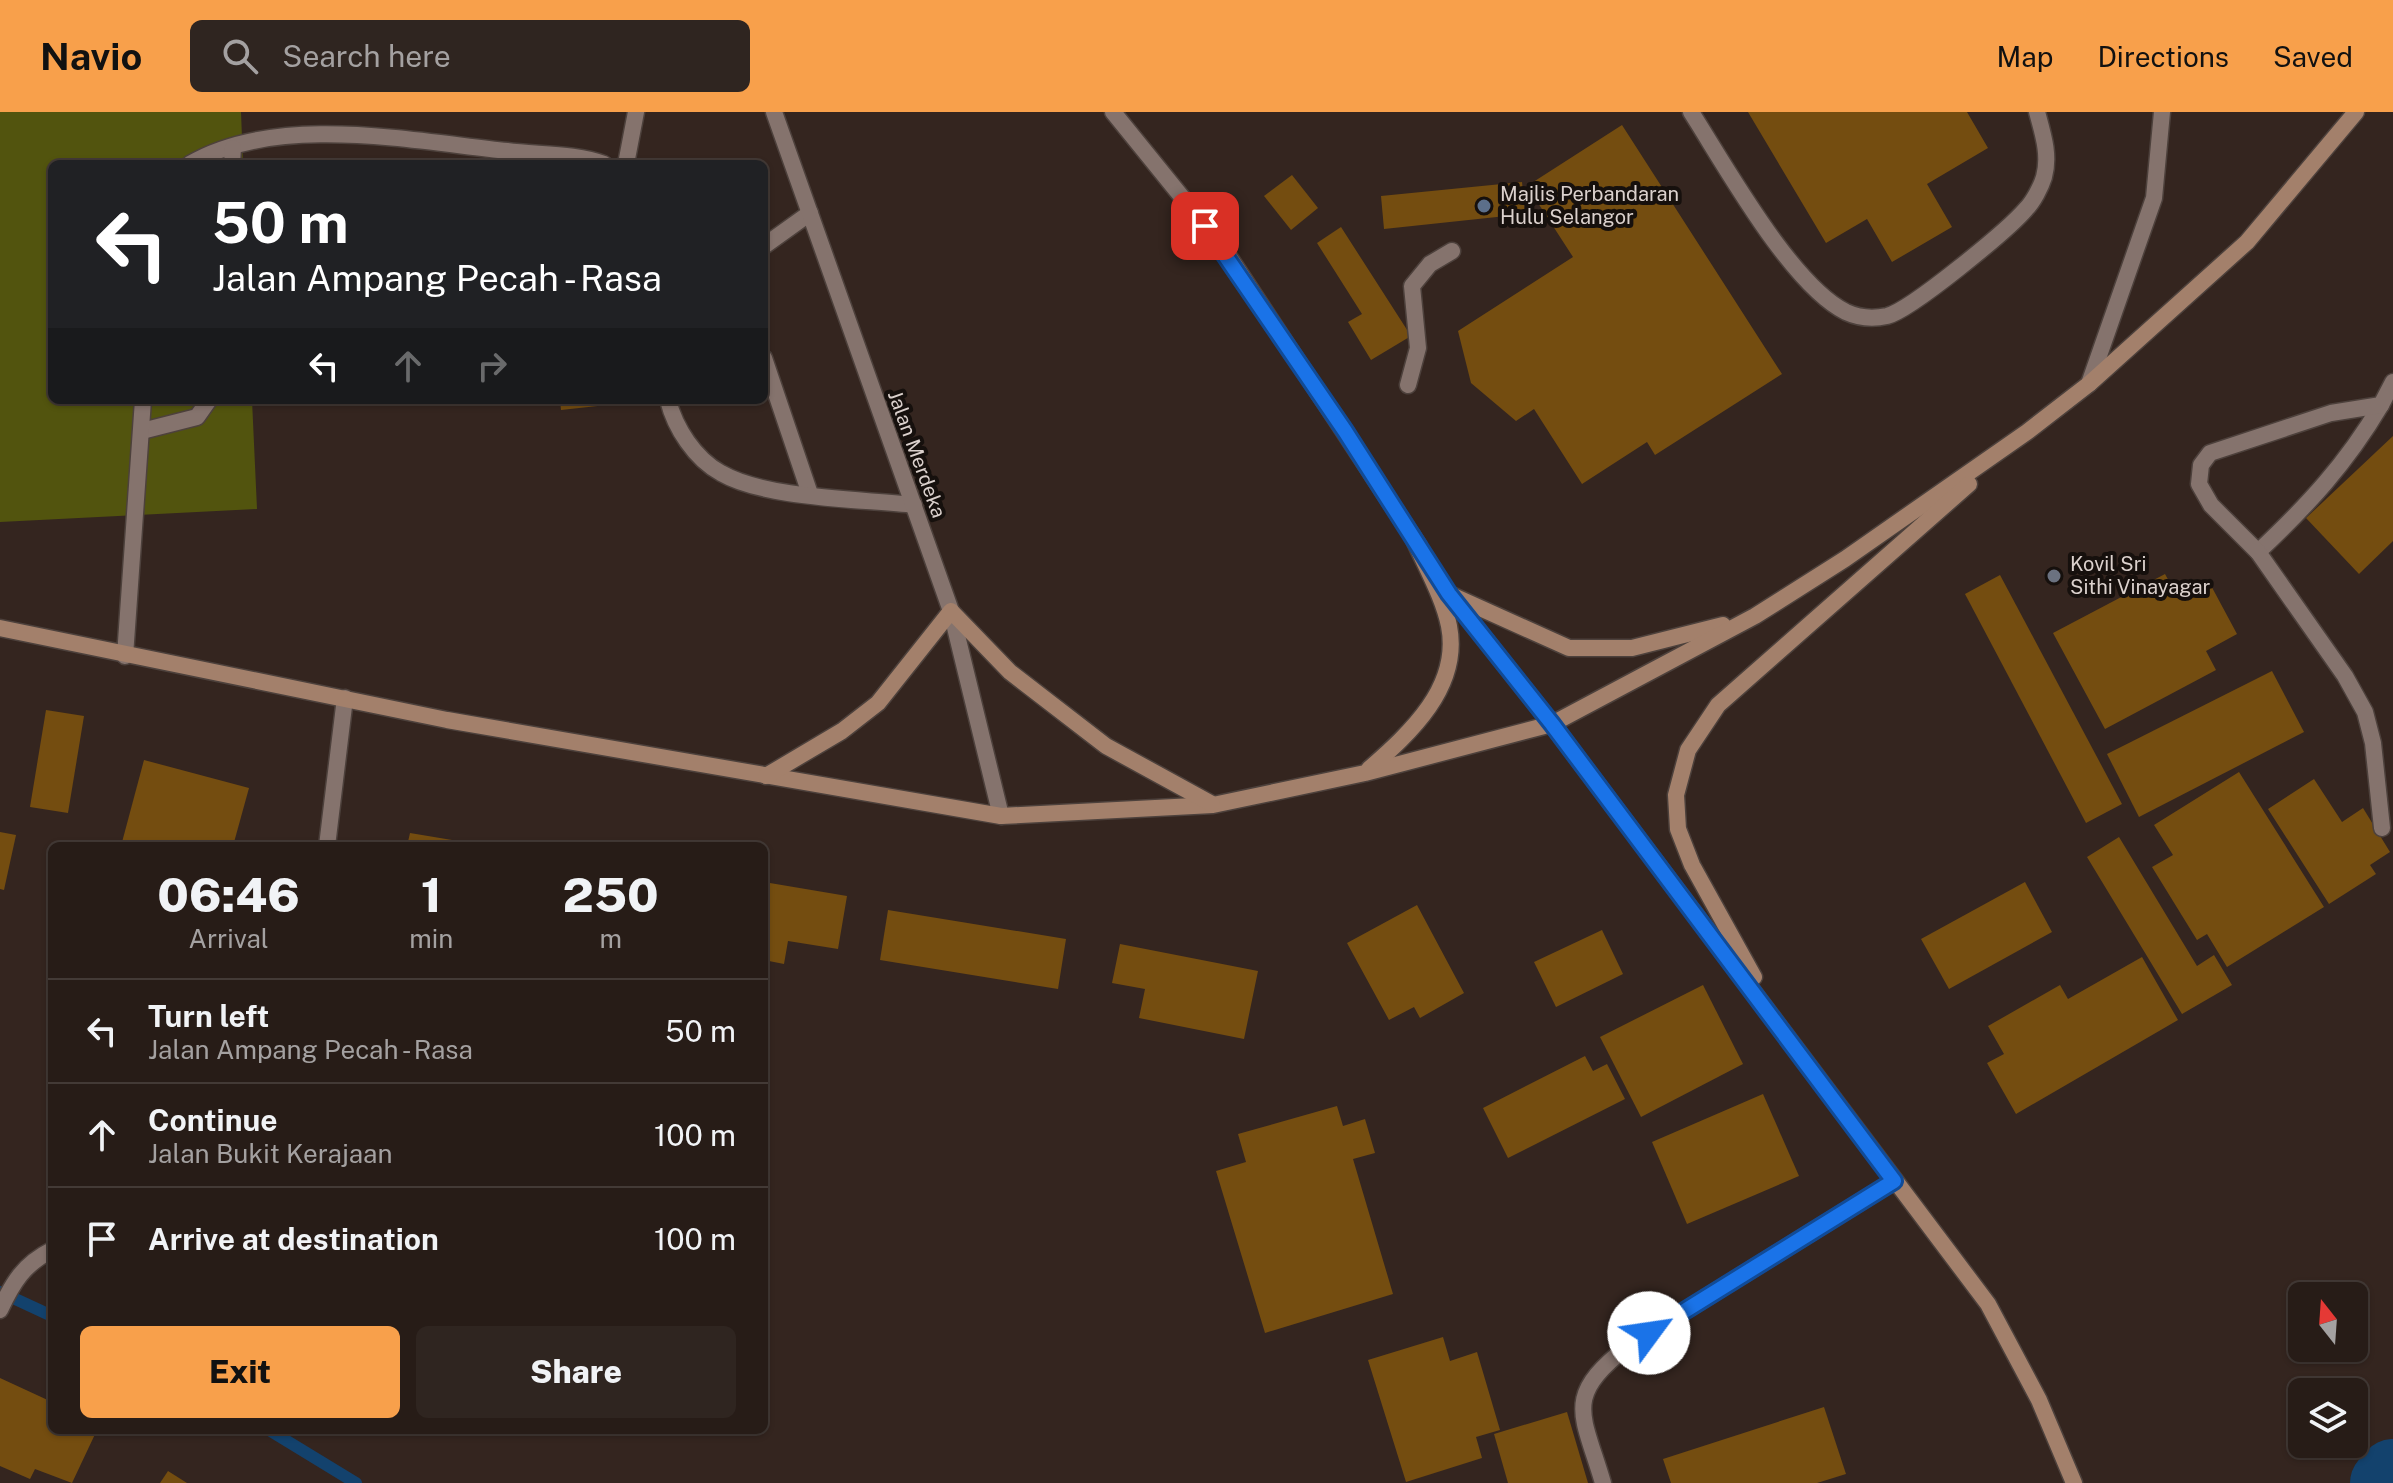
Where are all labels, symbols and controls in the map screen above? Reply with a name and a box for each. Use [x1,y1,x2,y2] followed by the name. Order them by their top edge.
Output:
[190,20,750,92] search box
[40,34,142,79] text: Navio
[218,34,262,78] icon: search
[282,38,451,74] text: Search here
[1997,40,2053,73] text: Map
[2097,40,2229,73] text: Directions
[2273,40,2353,73] text: Saved
[1500,182,1679,229] place label: Majlis Perbandaran Hulu Selangor
[212,190,349,256] text: 50 m
[80,192,184,296] icon: left
[1171,192,1239,260] pin
[1475,197,1493,215] marker: Majlis Perbandaran Hulu Selangor
[1183,204,1227,248] icon: arrive
[212,257,662,299] text: Jalan Ampang Pecah - Rasa
[302,344,346,388] icon: left
[386,344,430,388] icon: ahead
[470,344,514,388] icon: right
[883,387,951,521] street label: Jalan Merdeka
[2070,552,2211,599] place label: Kovil Sri Sithi Vinayagar
[2045,567,2063,585] marker: Kovil Sri Sithi Vinayagar
[157,866,300,923] text: 06:46
[421,866,442,923] text: 1
[563,866,659,923] text: 250
[188,923,269,954] text: Arrival
[409,923,453,954] text: min
[599,923,622,954] text: m
[148,998,269,1034] text: Turn left
[80,1009,124,1053] icon: left
[665,1013,736,1049] text: 50 m
[148,1034,473,1065] text: Jalan Ampang Pecah - Rasa
[148,1102,278,1138] text: Continue
[80,1113,124,1157] icon: ahead
[654,1117,736,1153] text: 100 m
[148,1138,392,1169] text: Jalan Bukit Kerajaan
[80,1217,124,1261] icon: arrive
[148,1221,439,1257] text: Arrive at destination
[654,1221,736,1257] text: 100 m
[2288,1282,2368,1362] north arrow
[2288,1282,2368,1458] map controls
[1607,1291,1691,1375] position arrow
[80,1326,400,1418] button: Exit
[416,1326,736,1418] button: Share
[2288,1378,2368,1458] button: layers

